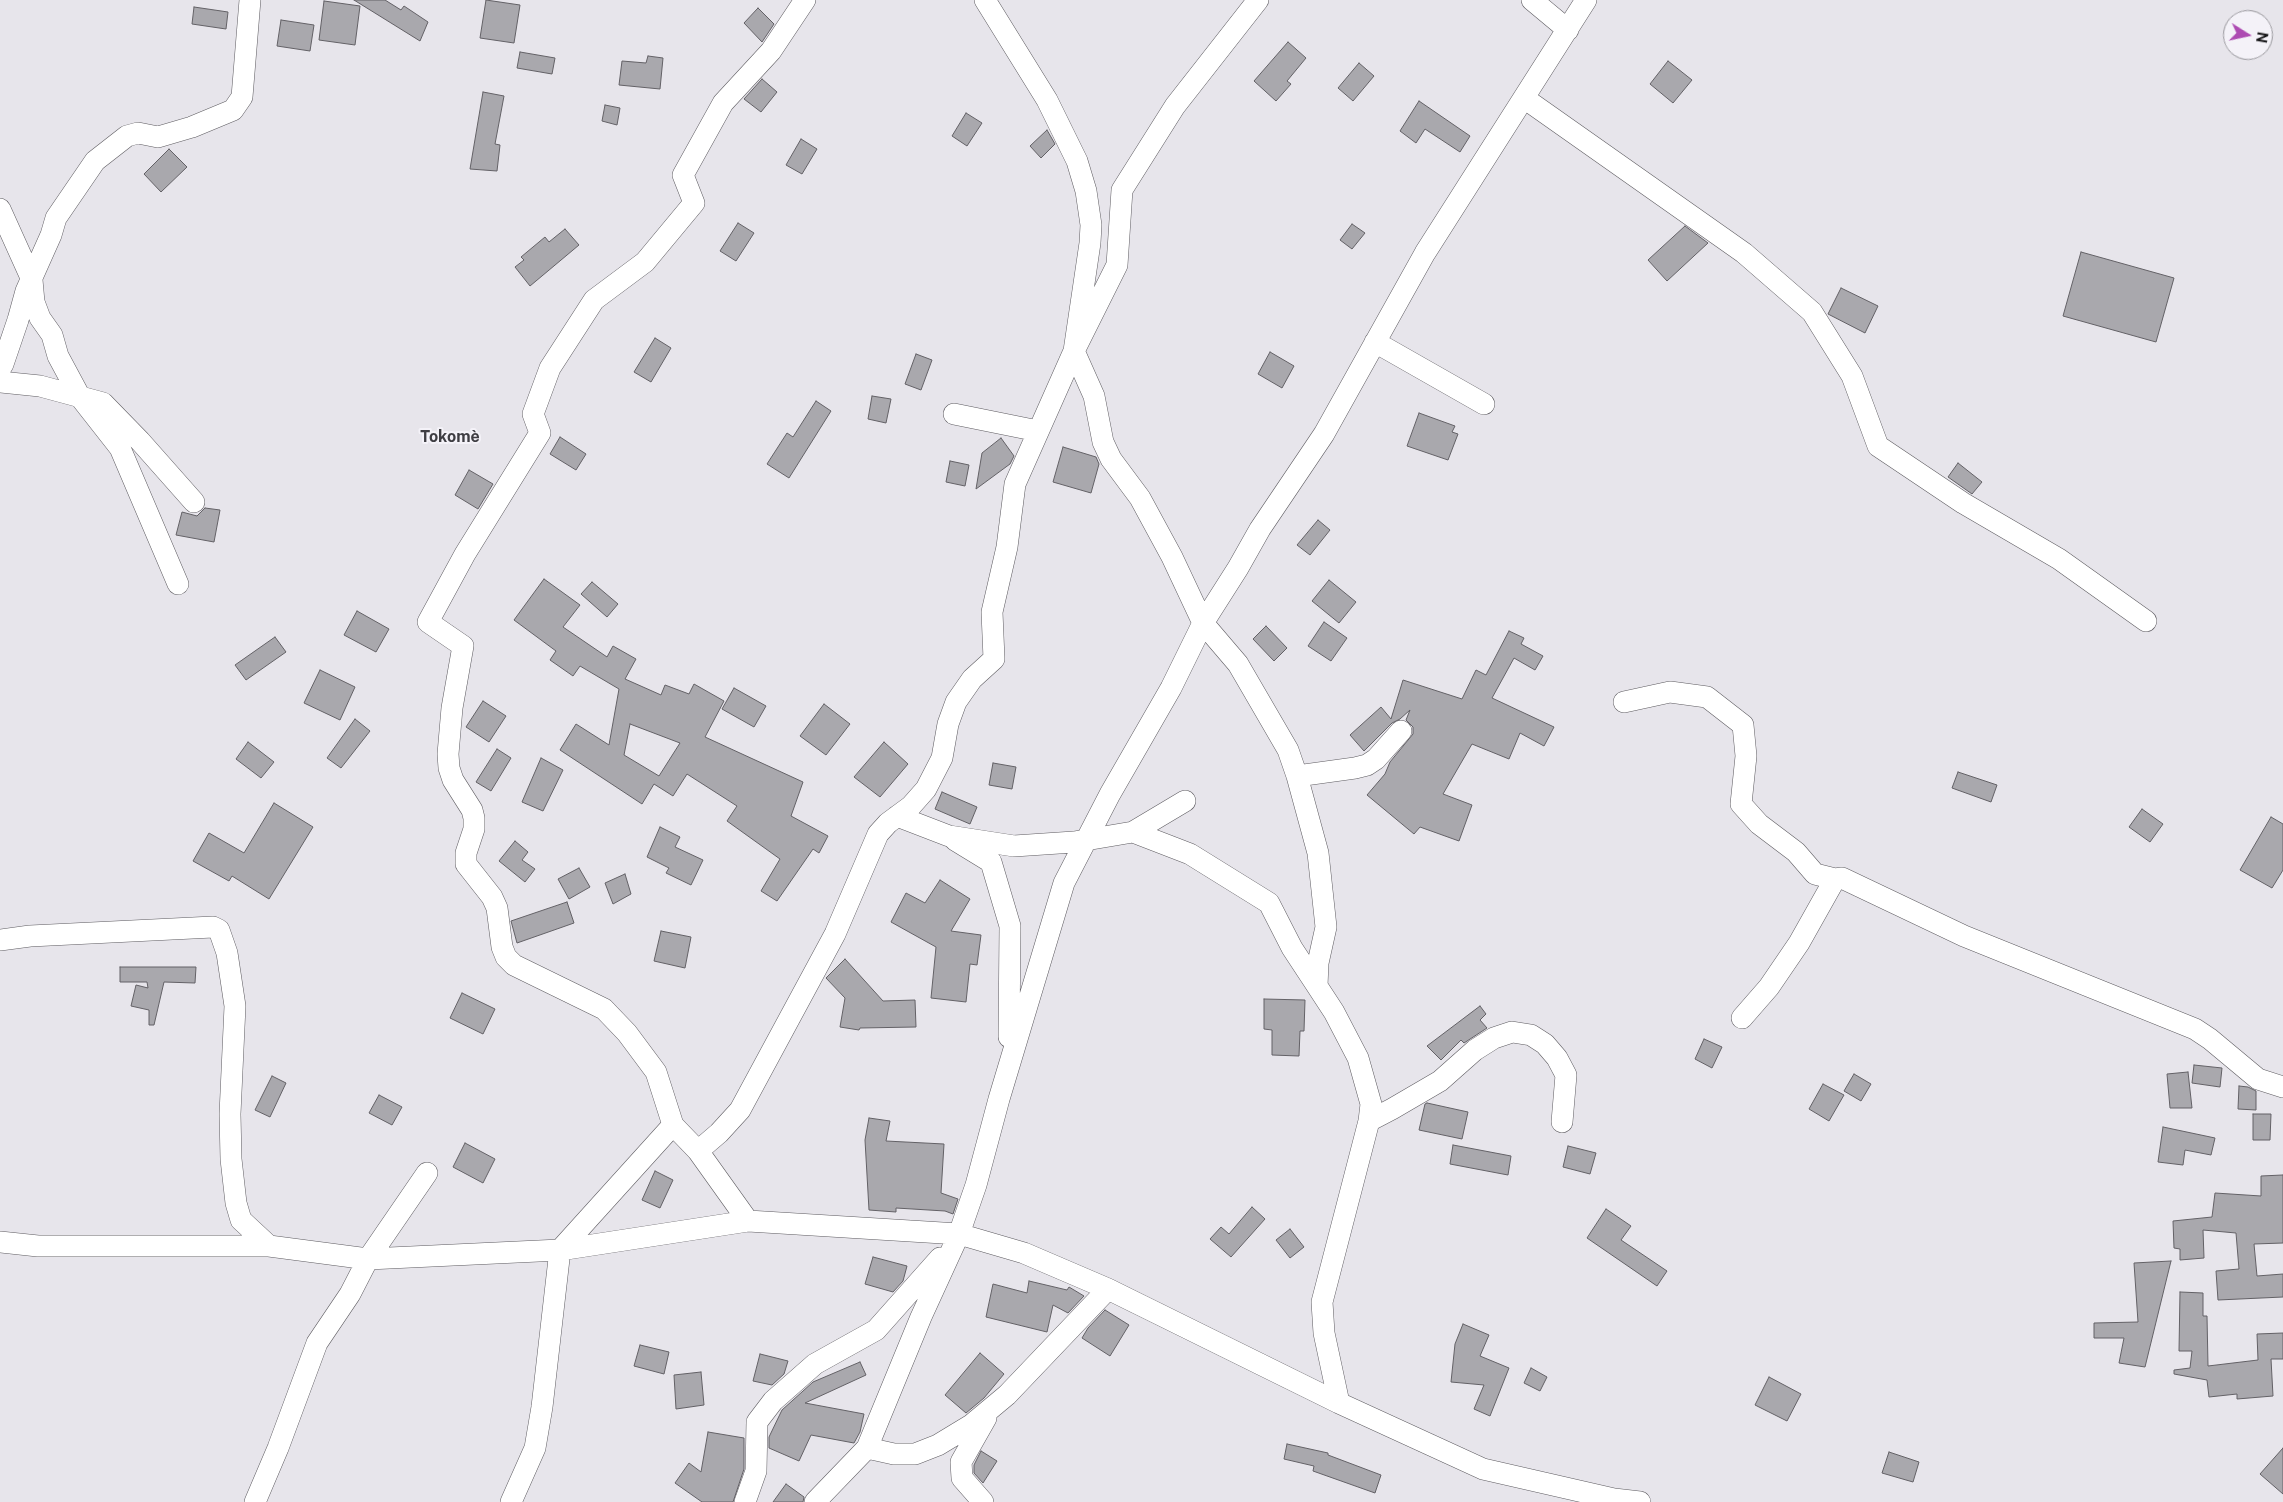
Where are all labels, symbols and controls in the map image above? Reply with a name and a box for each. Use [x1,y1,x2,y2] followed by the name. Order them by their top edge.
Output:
[2223,10,2273,60] north arrow
[2253,31,2271,44] text: N
[420,427,480,447] district label: Tokomè

